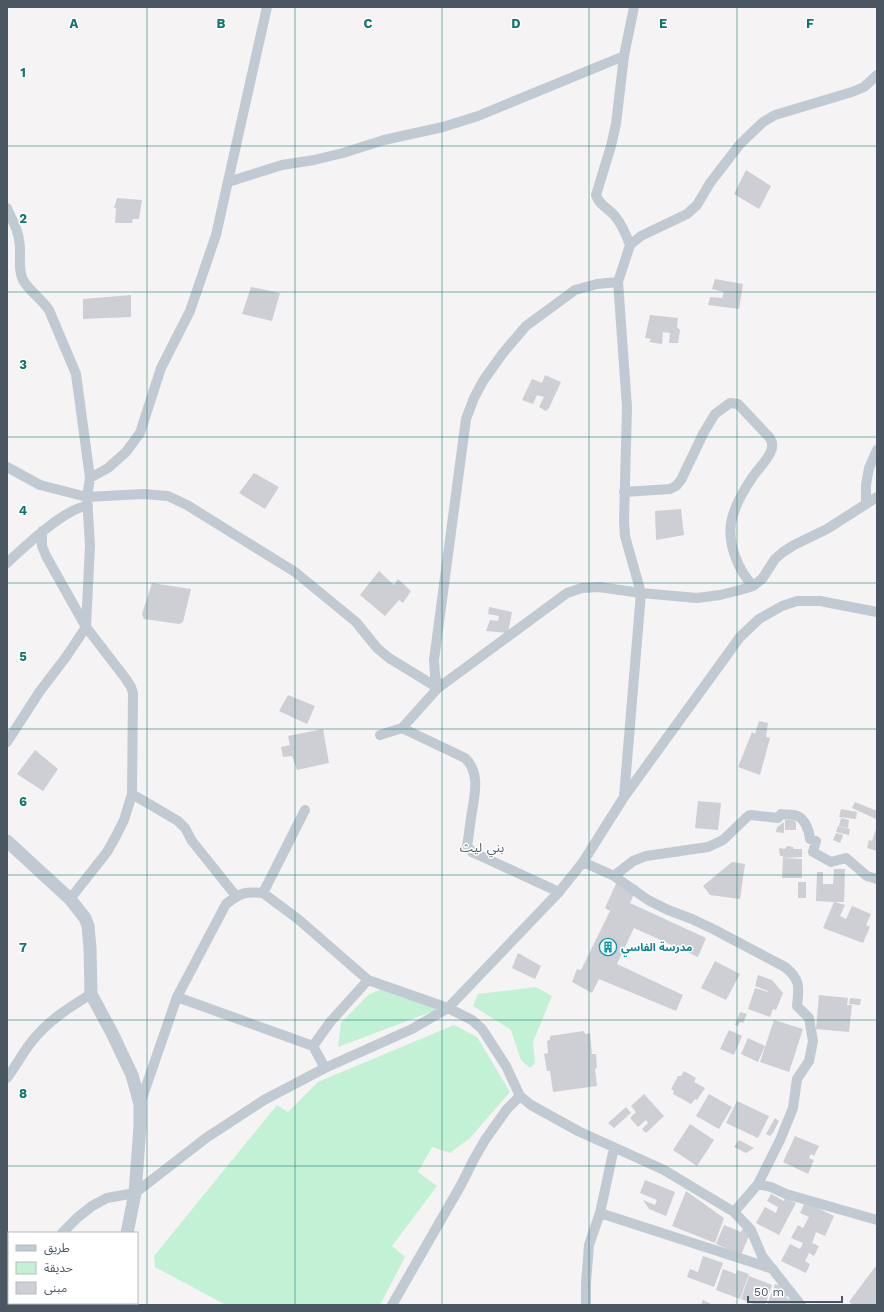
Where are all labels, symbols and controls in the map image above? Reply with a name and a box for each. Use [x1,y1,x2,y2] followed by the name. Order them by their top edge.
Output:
[70,16,79,31] text: A
[217,16,226,31] text: B
[364,16,373,31] text: C
[511,16,521,31] text: D
[659,16,667,31] text: E
[806,16,814,31] text: F
[20,65,26,80] text: 1
[19,211,27,226] text: 2
[19,357,27,372] text: 3
[19,503,28,518] text: 4
[19,649,27,664] text: 5
[19,794,27,809] text: 6
[460,840,504,858] district label: بني ليث
[598,937,618,957] building icon: مدرسة الفاسي
[19,940,27,955] text: 7
[621,941,692,957] place label: مدرسة الفاسي
[19,1086,27,1101] text: 8
[8,1232,138,1304] legend
[44,1241,70,1256] text: طريق
[44,1261,73,1275] text: حديقة
[748,1278,842,1304] scale bar
[44,1281,67,1295] text: مبنى
[754,1285,784,1299] text: 50 m

